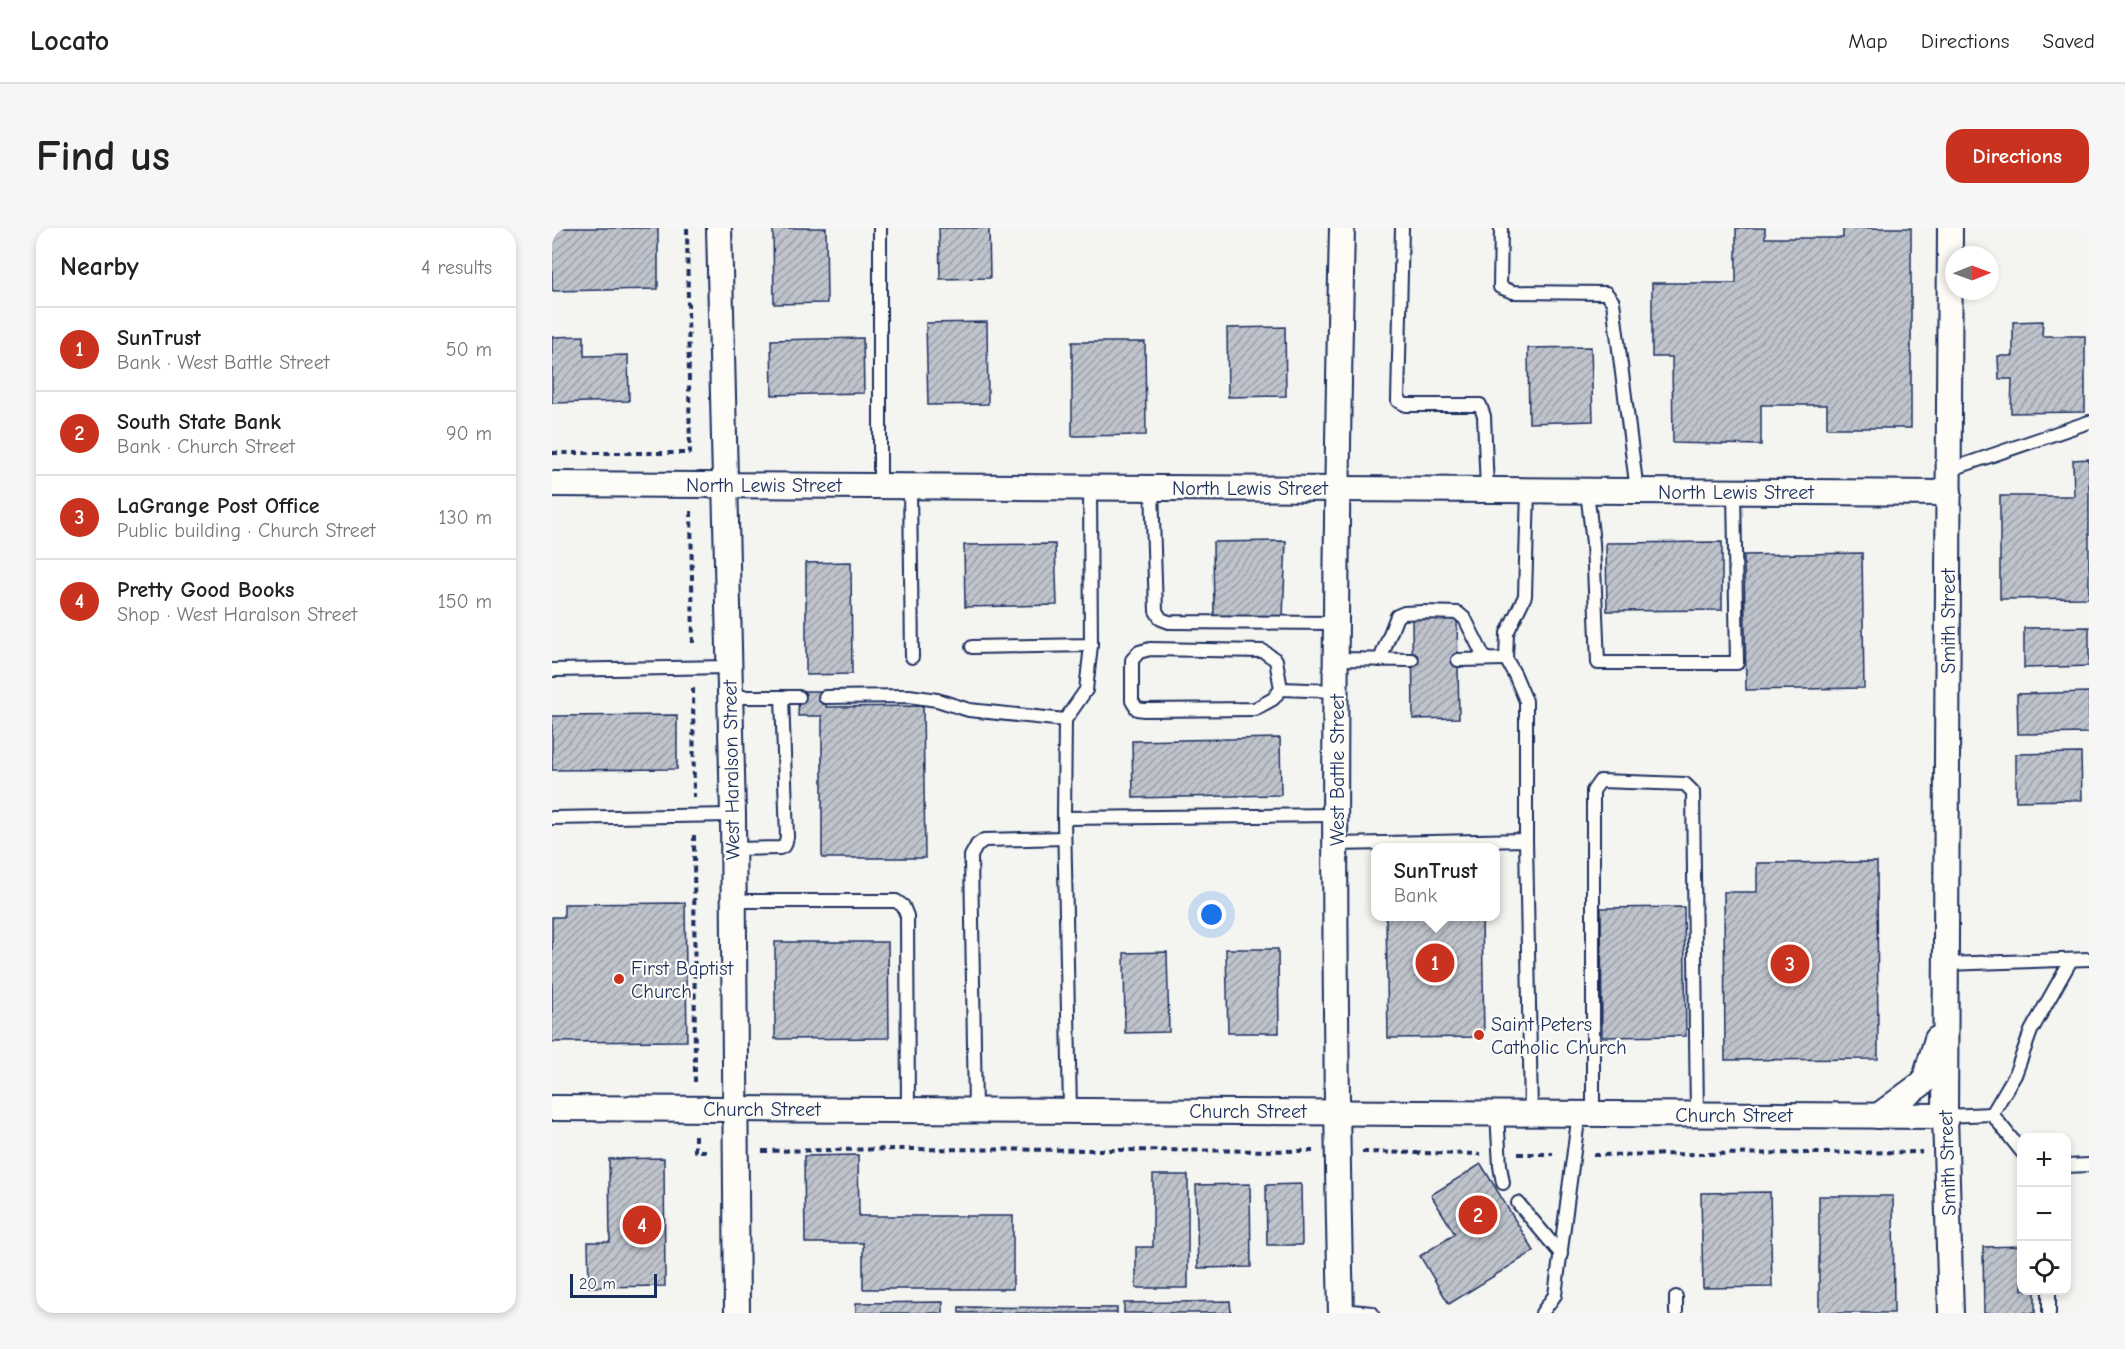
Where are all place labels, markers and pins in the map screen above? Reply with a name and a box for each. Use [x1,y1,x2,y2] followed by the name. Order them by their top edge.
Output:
[1416,940,1454,986] pin: 1
[1770,942,1810,986] pin: 3
[631,957,734,1003] place label: First Baptist Church
[612,972,626,986] marker: First Baptist Church
[1491,1013,1627,1059] place label: Saint Peters Catholic Church
[1472,1028,1486,1042] marker: Saint Peters Catholic Church
[1458,1192,1498,1238] pin: 2
[622,1202,662,1248] pin: 4

